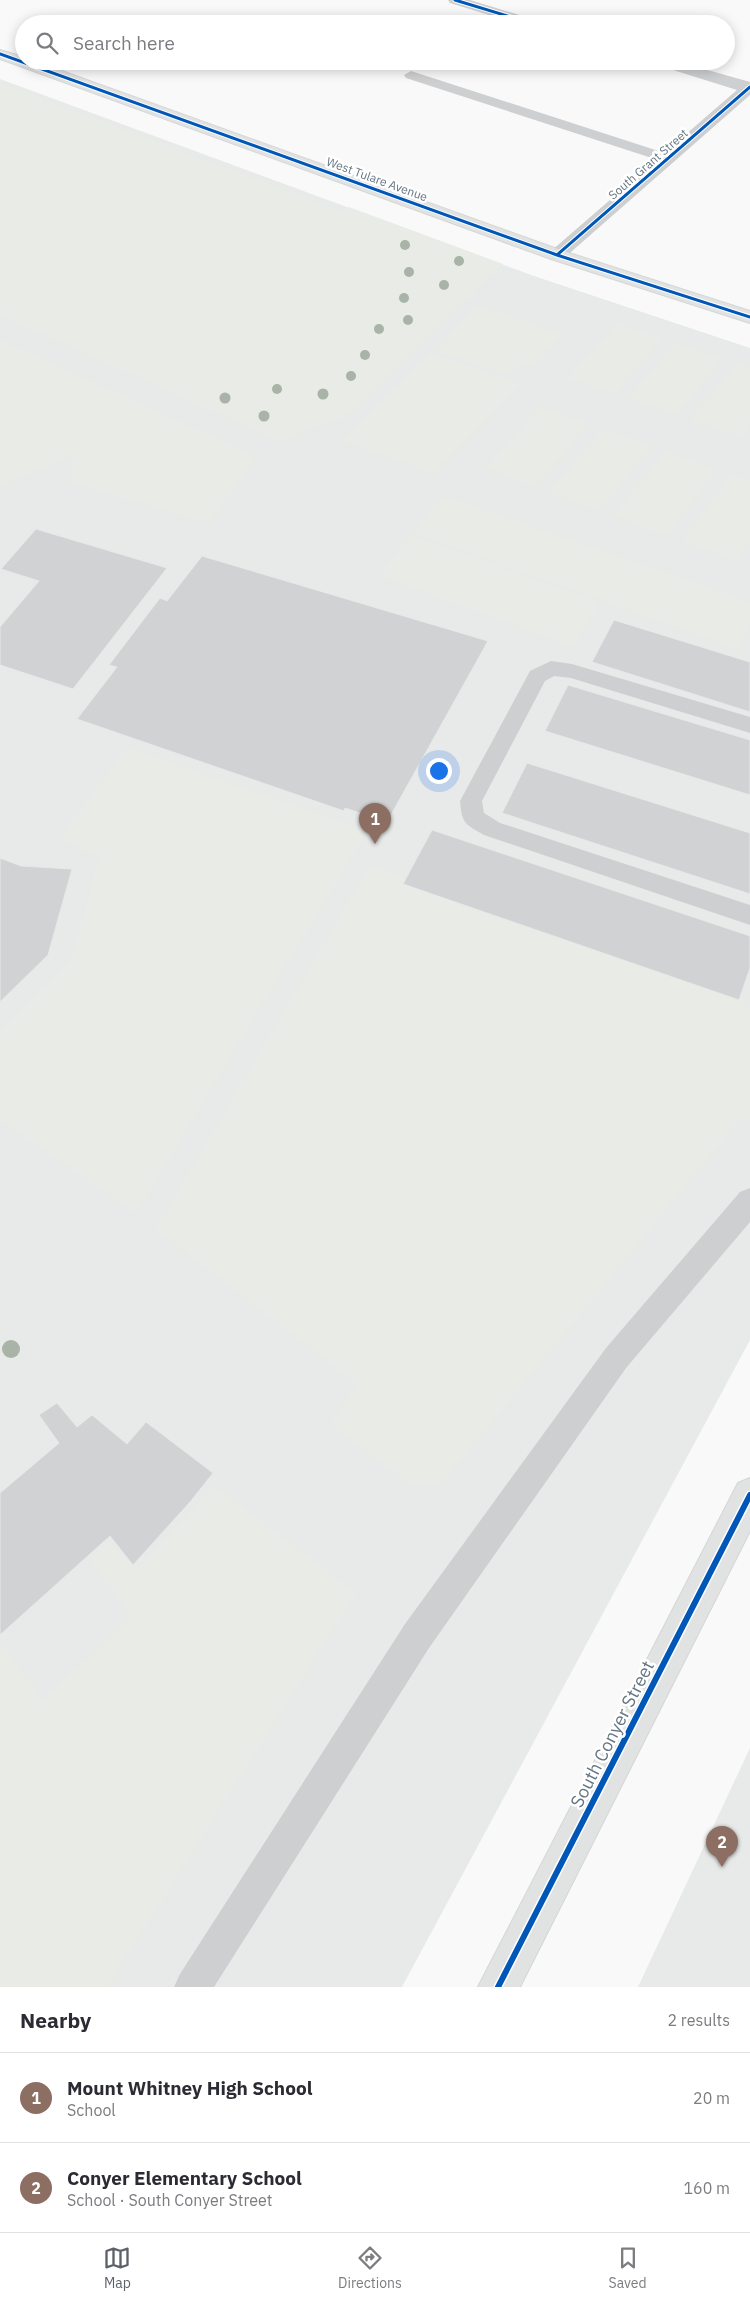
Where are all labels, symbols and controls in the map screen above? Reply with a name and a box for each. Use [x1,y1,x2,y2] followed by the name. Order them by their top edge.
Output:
[15,15,735,70] search box
[33,29,61,57] icon: search
[73,31,175,55] text: Search here
[605,125,691,203] street label: South Grant Street
[324,154,430,204] street label: West Tulare Avenue
[426,758,452,784] your location
[359,803,391,844] pin: 1
[565,1657,659,1811] street label: South Conyer Street
[706,1826,738,1867] pin: 2
[20,2006,91,2034] text: Nearby
[667,2010,730,2030] text: 2 results
[67,2076,312,2100] text: Mount Whitney High School
[31,2088,41,2108] text: 1
[693,2088,730,2108] text: 20 m
[67,2100,116,2120] text: School
[67,2166,302,2190] text: Conyer Elementary School
[31,2178,41,2198] text: 2
[683,2178,730,2198] text: 160 m
[67,2190,272,2210] text: School · South Conyer Street
[103,2244,131,2292] tab: Map
[338,2244,402,2292] tab: Directions
[609,2244,647,2292] tab: Saved

